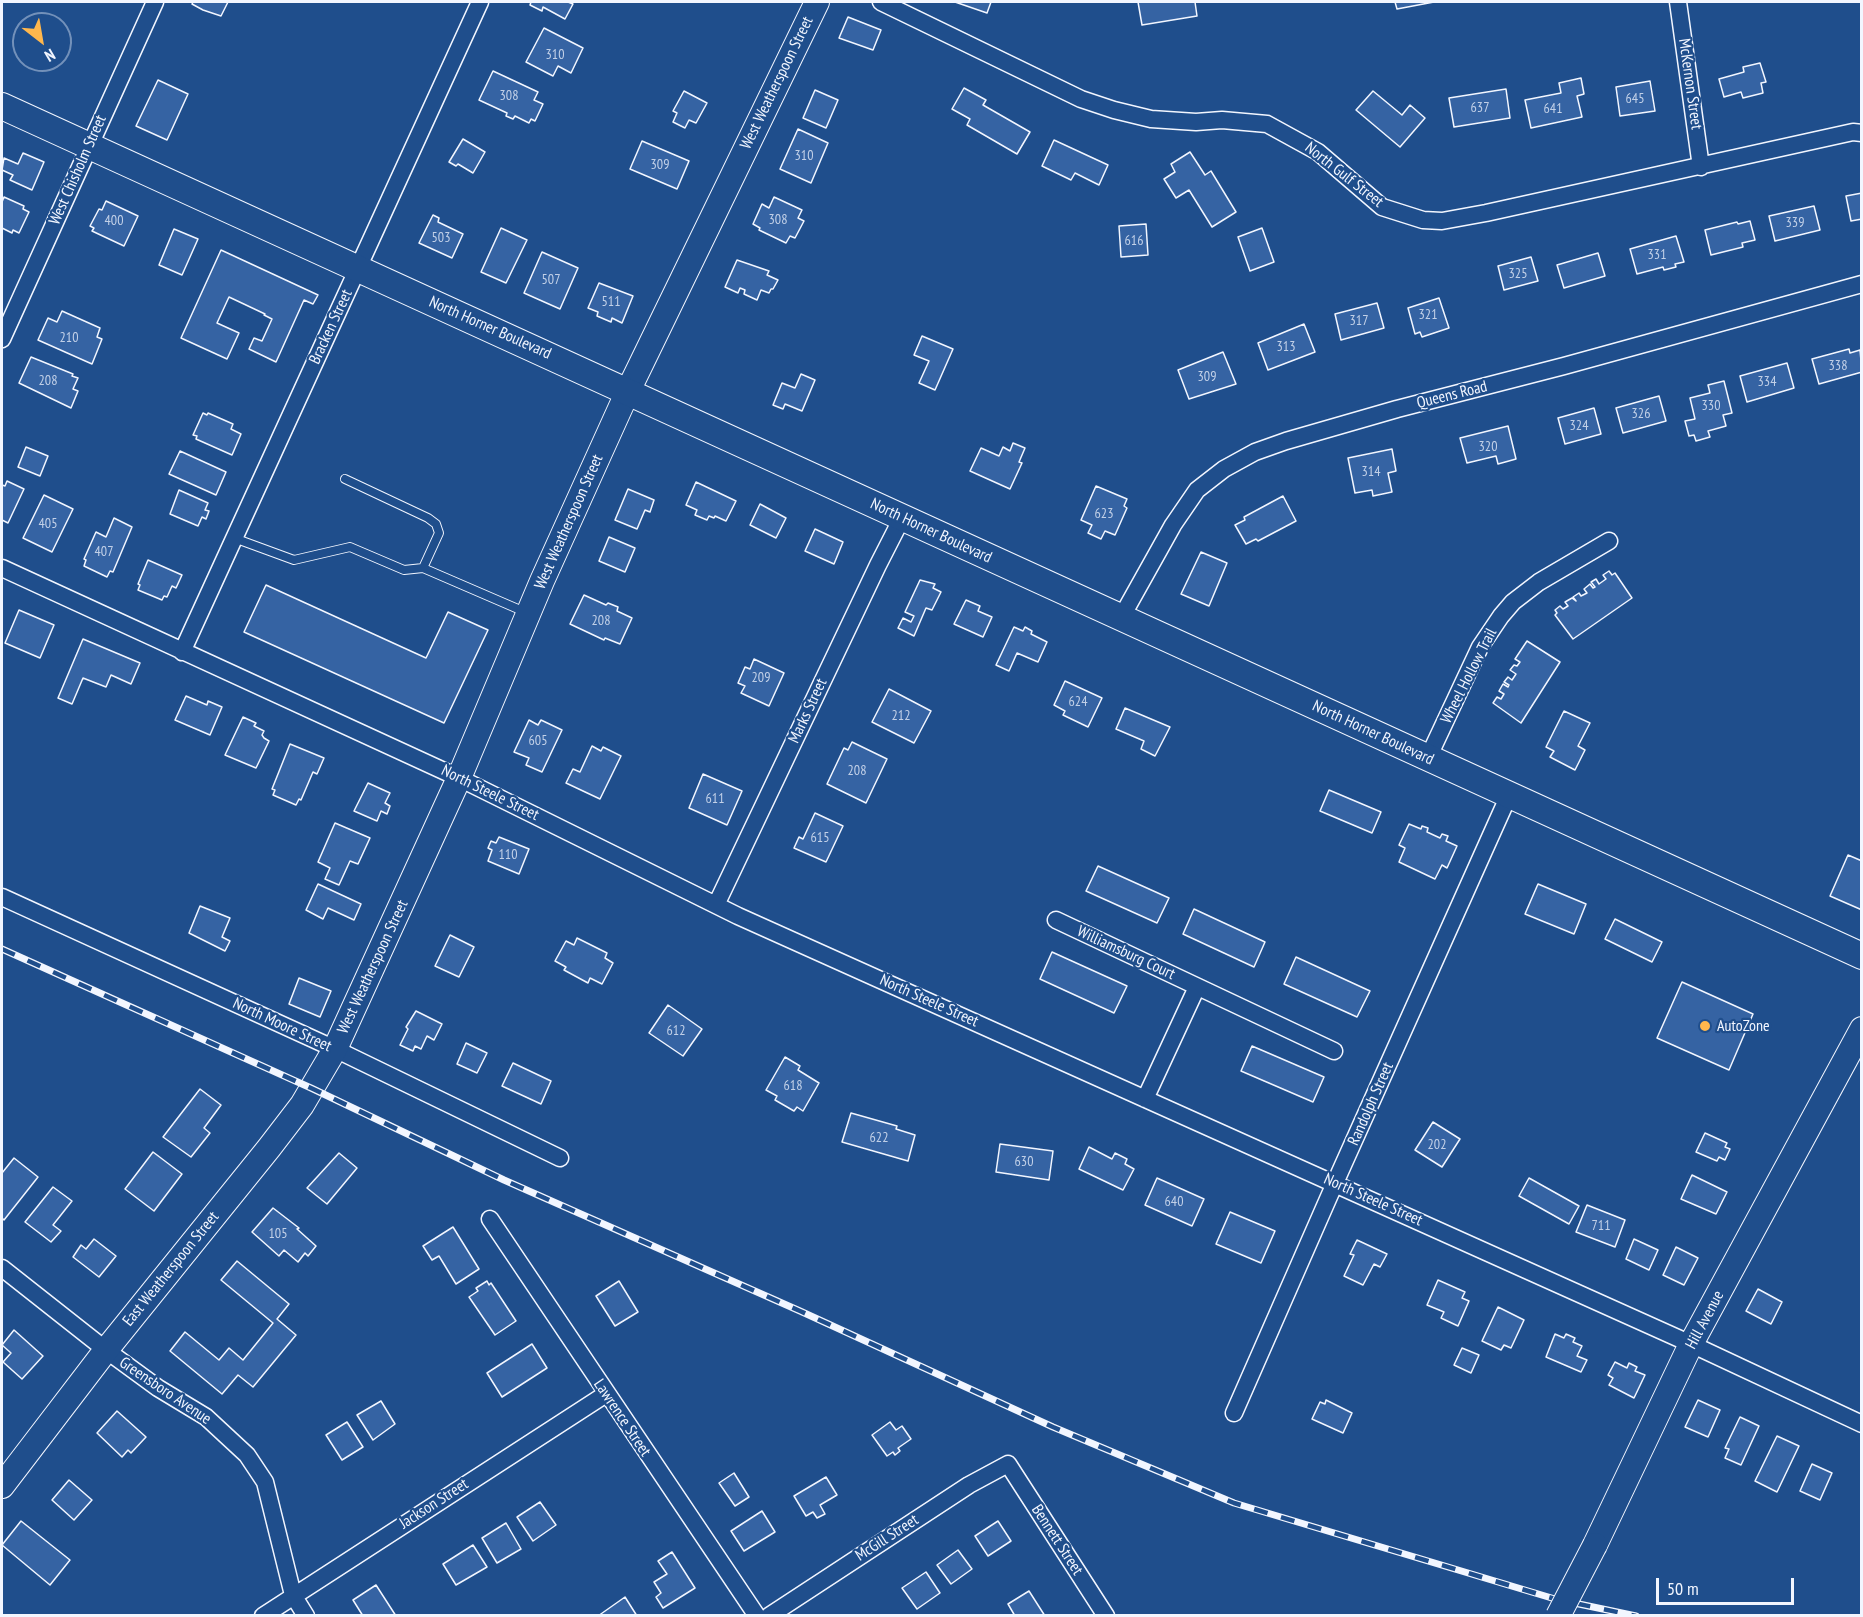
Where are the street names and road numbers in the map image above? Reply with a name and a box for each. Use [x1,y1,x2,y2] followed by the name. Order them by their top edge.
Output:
[737,13,817,153] street label: West Weatherspoon Street
[1674,37,1706,131] street label: McKernon Street
[45,112,111,228] street label: West Chisholm Street
[1301,138,1387,212] street label: North Gulf Street
[305,287,357,367] street label: Bracken Street
[426,292,554,364] street label: North Horner Boulevard
[1415,377,1489,413] street label: Queens Road
[531,452,607,592] street label: West Weatherspoon Street
[867,494,995,568] street label: North Horner Boulevard
[1437,625,1501,727] street label: Wheel Hollow Trail
[785,676,831,746] street label: Marks Street
[1309,696,1437,770] street label: North Horner Boulevard
[438,761,542,825] street label: North Steele Street
[334,897,412,1037] street label: West Weatherspoon Street
[1074,922,1178,984] street label: Williamsburg Court
[877,971,981,1031] street label: North Steele Street
[230,994,334,1056] street label: North Moore Street
[1344,1059,1398,1149] street label: Randolph Street
[1321,1170,1425,1230] street label: North Steele Street
[119,1208,223,1330] street label: East Weatherspoon Street
[1682,1288,1728,1352] street label: Hill Avenue
[115,1353,215,1429] street label: Greensboro Avenue
[589,1376,655,1460] street label: Lawrence Street
[396,1475,472,1533] street label: Jackson Street
[1027,1501,1087,1579] street label: Bennett Street
[852,1511,922,1565] street label: McGill Street

